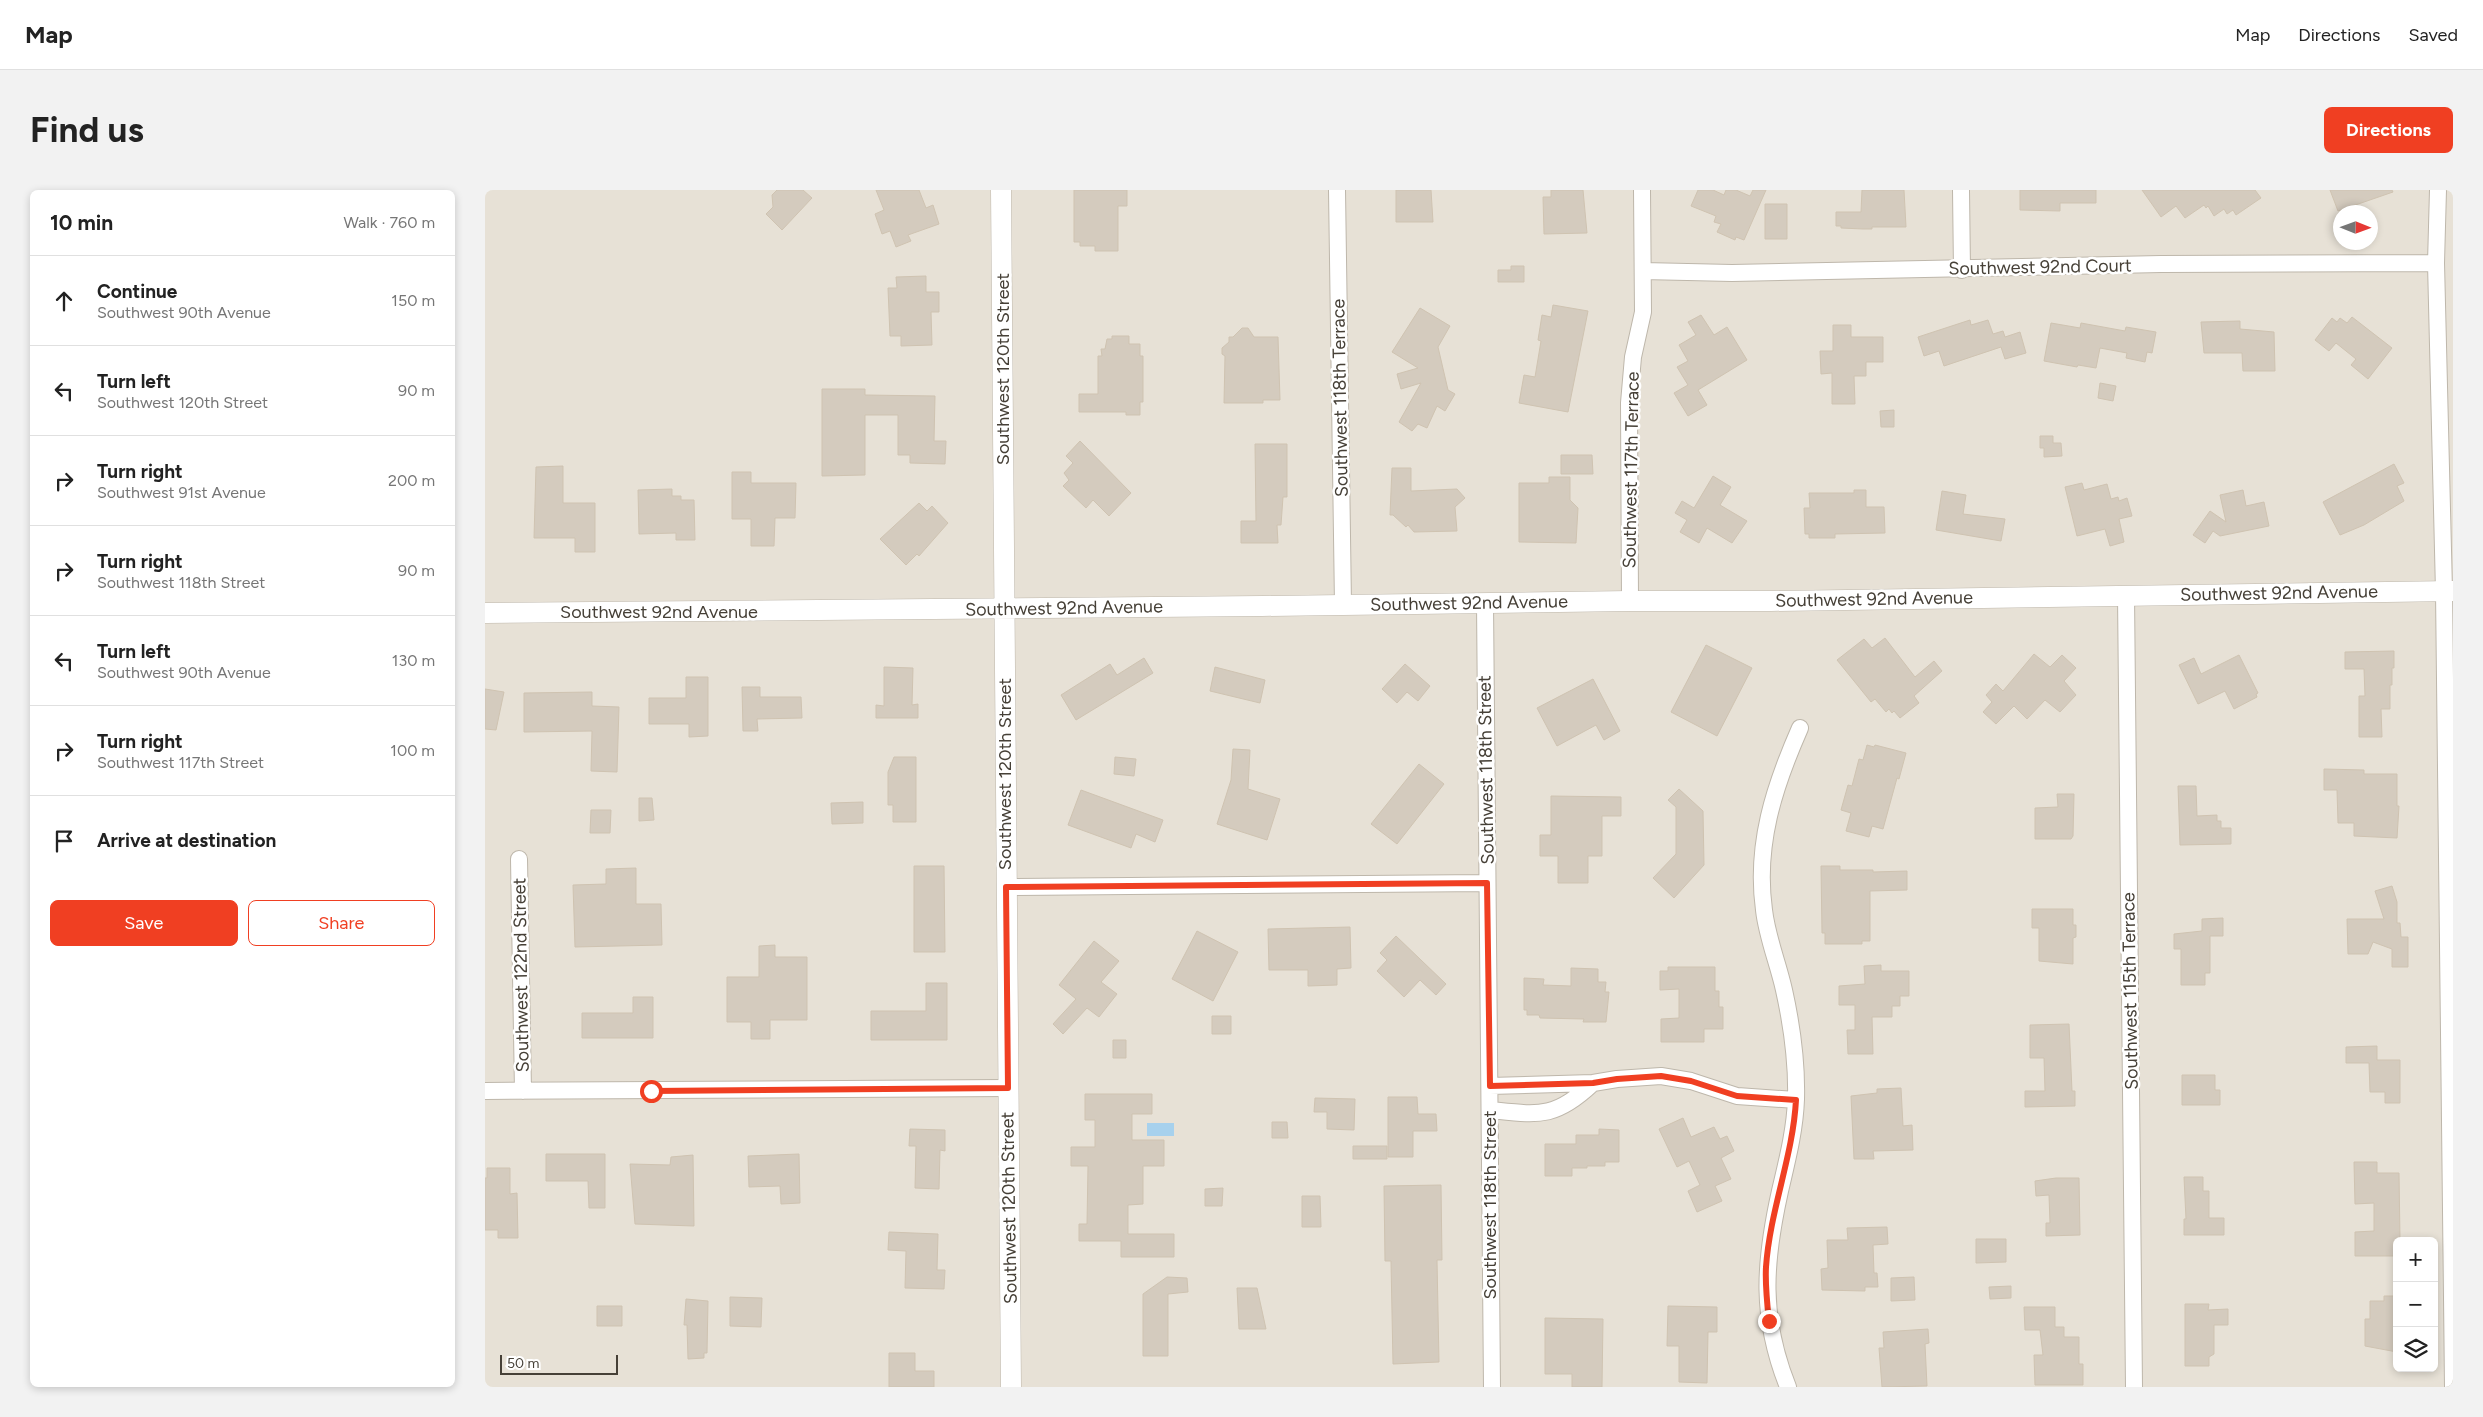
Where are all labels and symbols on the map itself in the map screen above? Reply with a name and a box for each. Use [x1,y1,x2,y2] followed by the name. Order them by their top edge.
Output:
[2333,205,2378,250] north arrow
[1948,254,2132,280] street label: Southwest 92nd Court
[992,273,1014,465] street label: Southwest 120th Street
[1327,298,1353,497] street label: Southwest 118th Terrace
[1618,371,1644,569] street label: Southwest 117th Terrace
[2180,580,2378,606] street label: Southwest 92nd Avenue
[1775,586,1973,612] street label: Southwest 92nd Avenue
[1370,590,1568,616] street label: Southwest 92nd Avenue
[965,595,1163,621] street label: Southwest 92nd Avenue
[560,601,758,623] street label: Southwest 92nd Avenue
[1473,675,1499,865] street label: Southwest 118th Street
[994,678,1016,870] street label: Southwest 120th Street
[508,877,534,1072] street label: Southwest 122nd Street
[2117,892,2143,1090] street label: Southwest 115th Terrace
[640,1080,663,1103] route start
[1479,1110,1501,1300] street label: Southwest 118th Street
[996,1111,1022,1304] street label: Southwest 120th Street
[1758,1310,1781,1333] route end
[500,1352,617,1375] scale bar

